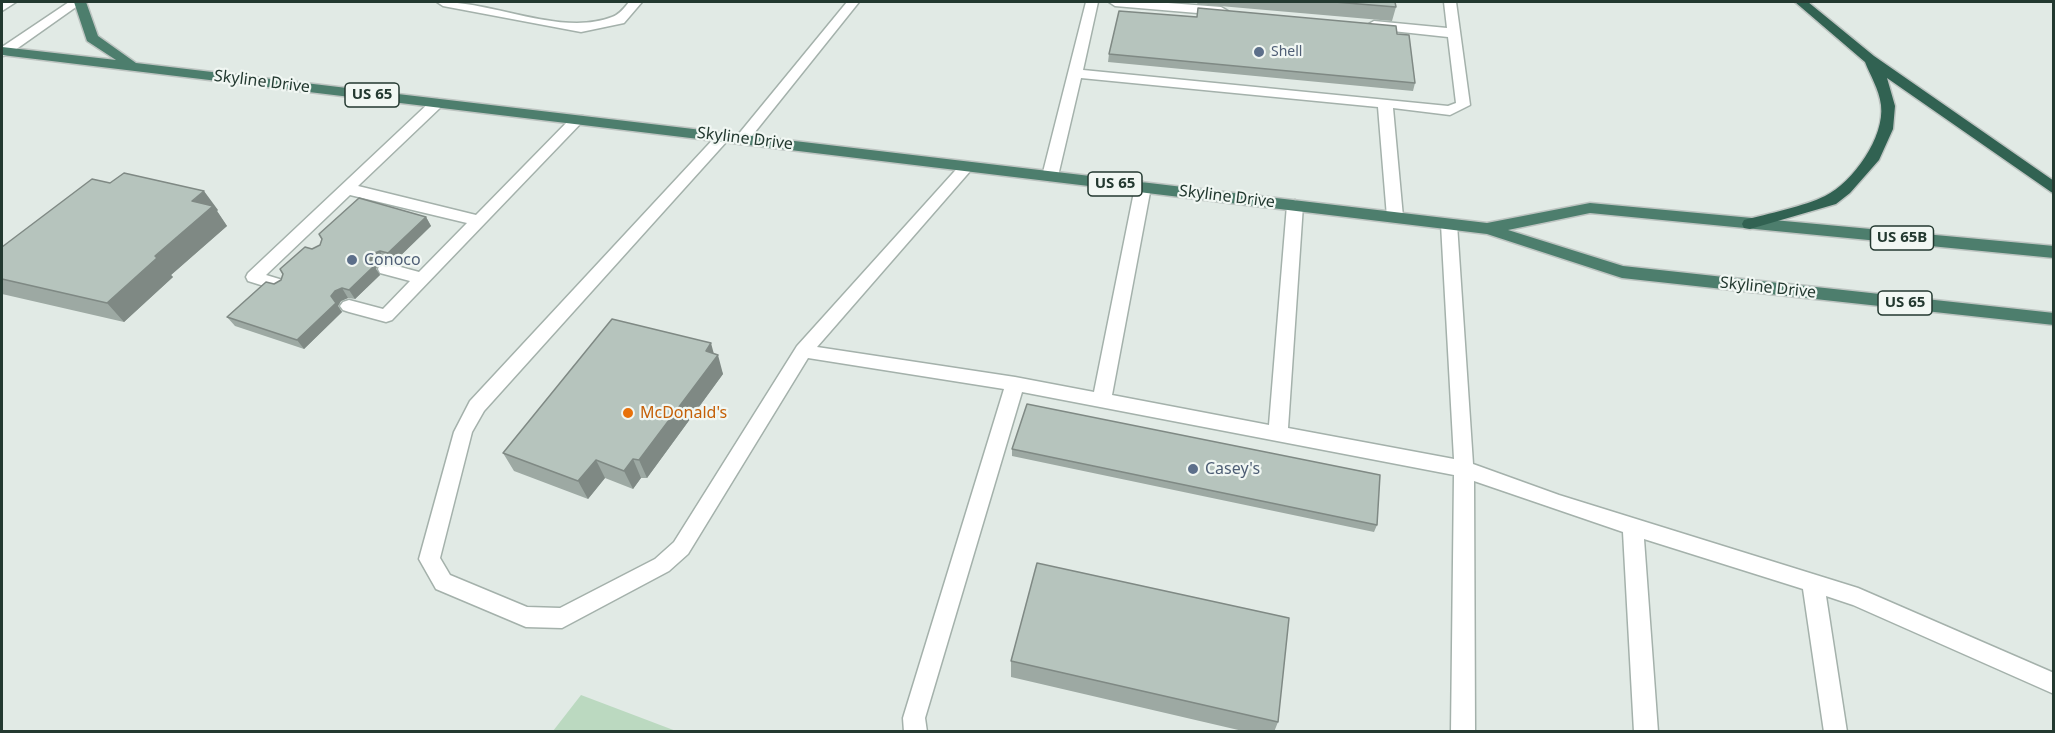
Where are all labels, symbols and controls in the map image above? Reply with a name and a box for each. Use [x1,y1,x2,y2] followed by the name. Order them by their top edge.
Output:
[1271,44,1302,60] place label: Shell
[1252,45,1266,59] marker: Shell
[213,67,311,97] street label: Skyline Drive
[345,83,399,107] road number: US 65
[696,124,794,154] street label: Skyline Drive
[1088,172,1142,196] road number: US 65
[1178,182,1276,212] street label: Skyline Drive
[1870,226,1934,250] road number: US 65B
[364,250,421,270] place label: Conoco
[345,253,359,267] marker: Conoco
[1719,273,1817,303] street label: Skyline Drive
[1878,291,1932,315] road number: US 65
[640,403,727,423] place label: McDonald's
[621,406,635,420] marker: McDonald's
[1205,459,1260,479] place label: Casey's
[1186,462,1200,476] marker: Casey's

